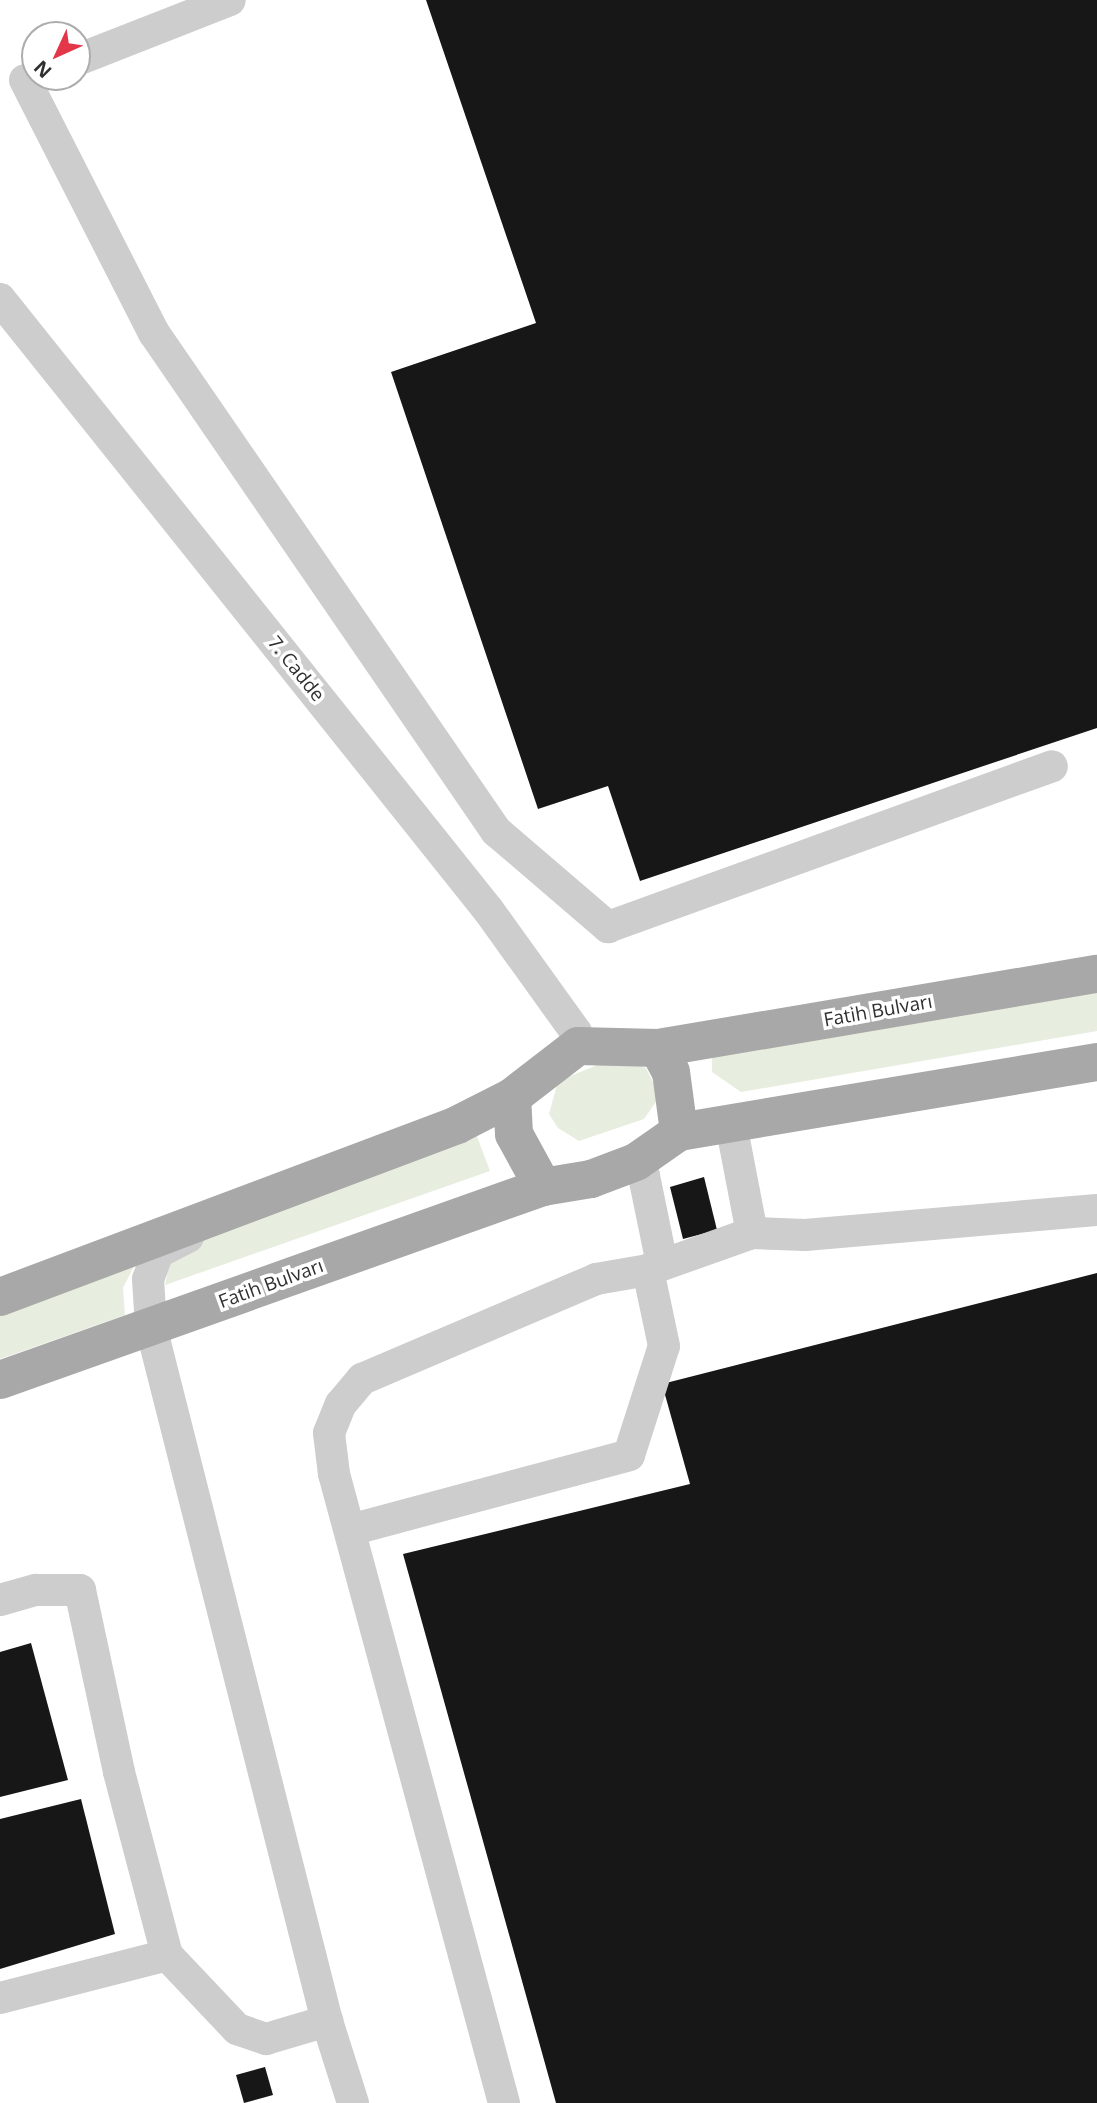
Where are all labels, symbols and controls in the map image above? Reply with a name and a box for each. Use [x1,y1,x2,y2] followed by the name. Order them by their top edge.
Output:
[21,21,91,91] north arrow
[28,55,57,84] text: N
[263,632,329,706] street label: 7. Cadde
[822,990,934,1032] street label: Fatih Bulvarı
[215,1255,327,1313] street label: Fatih Bulvarı

